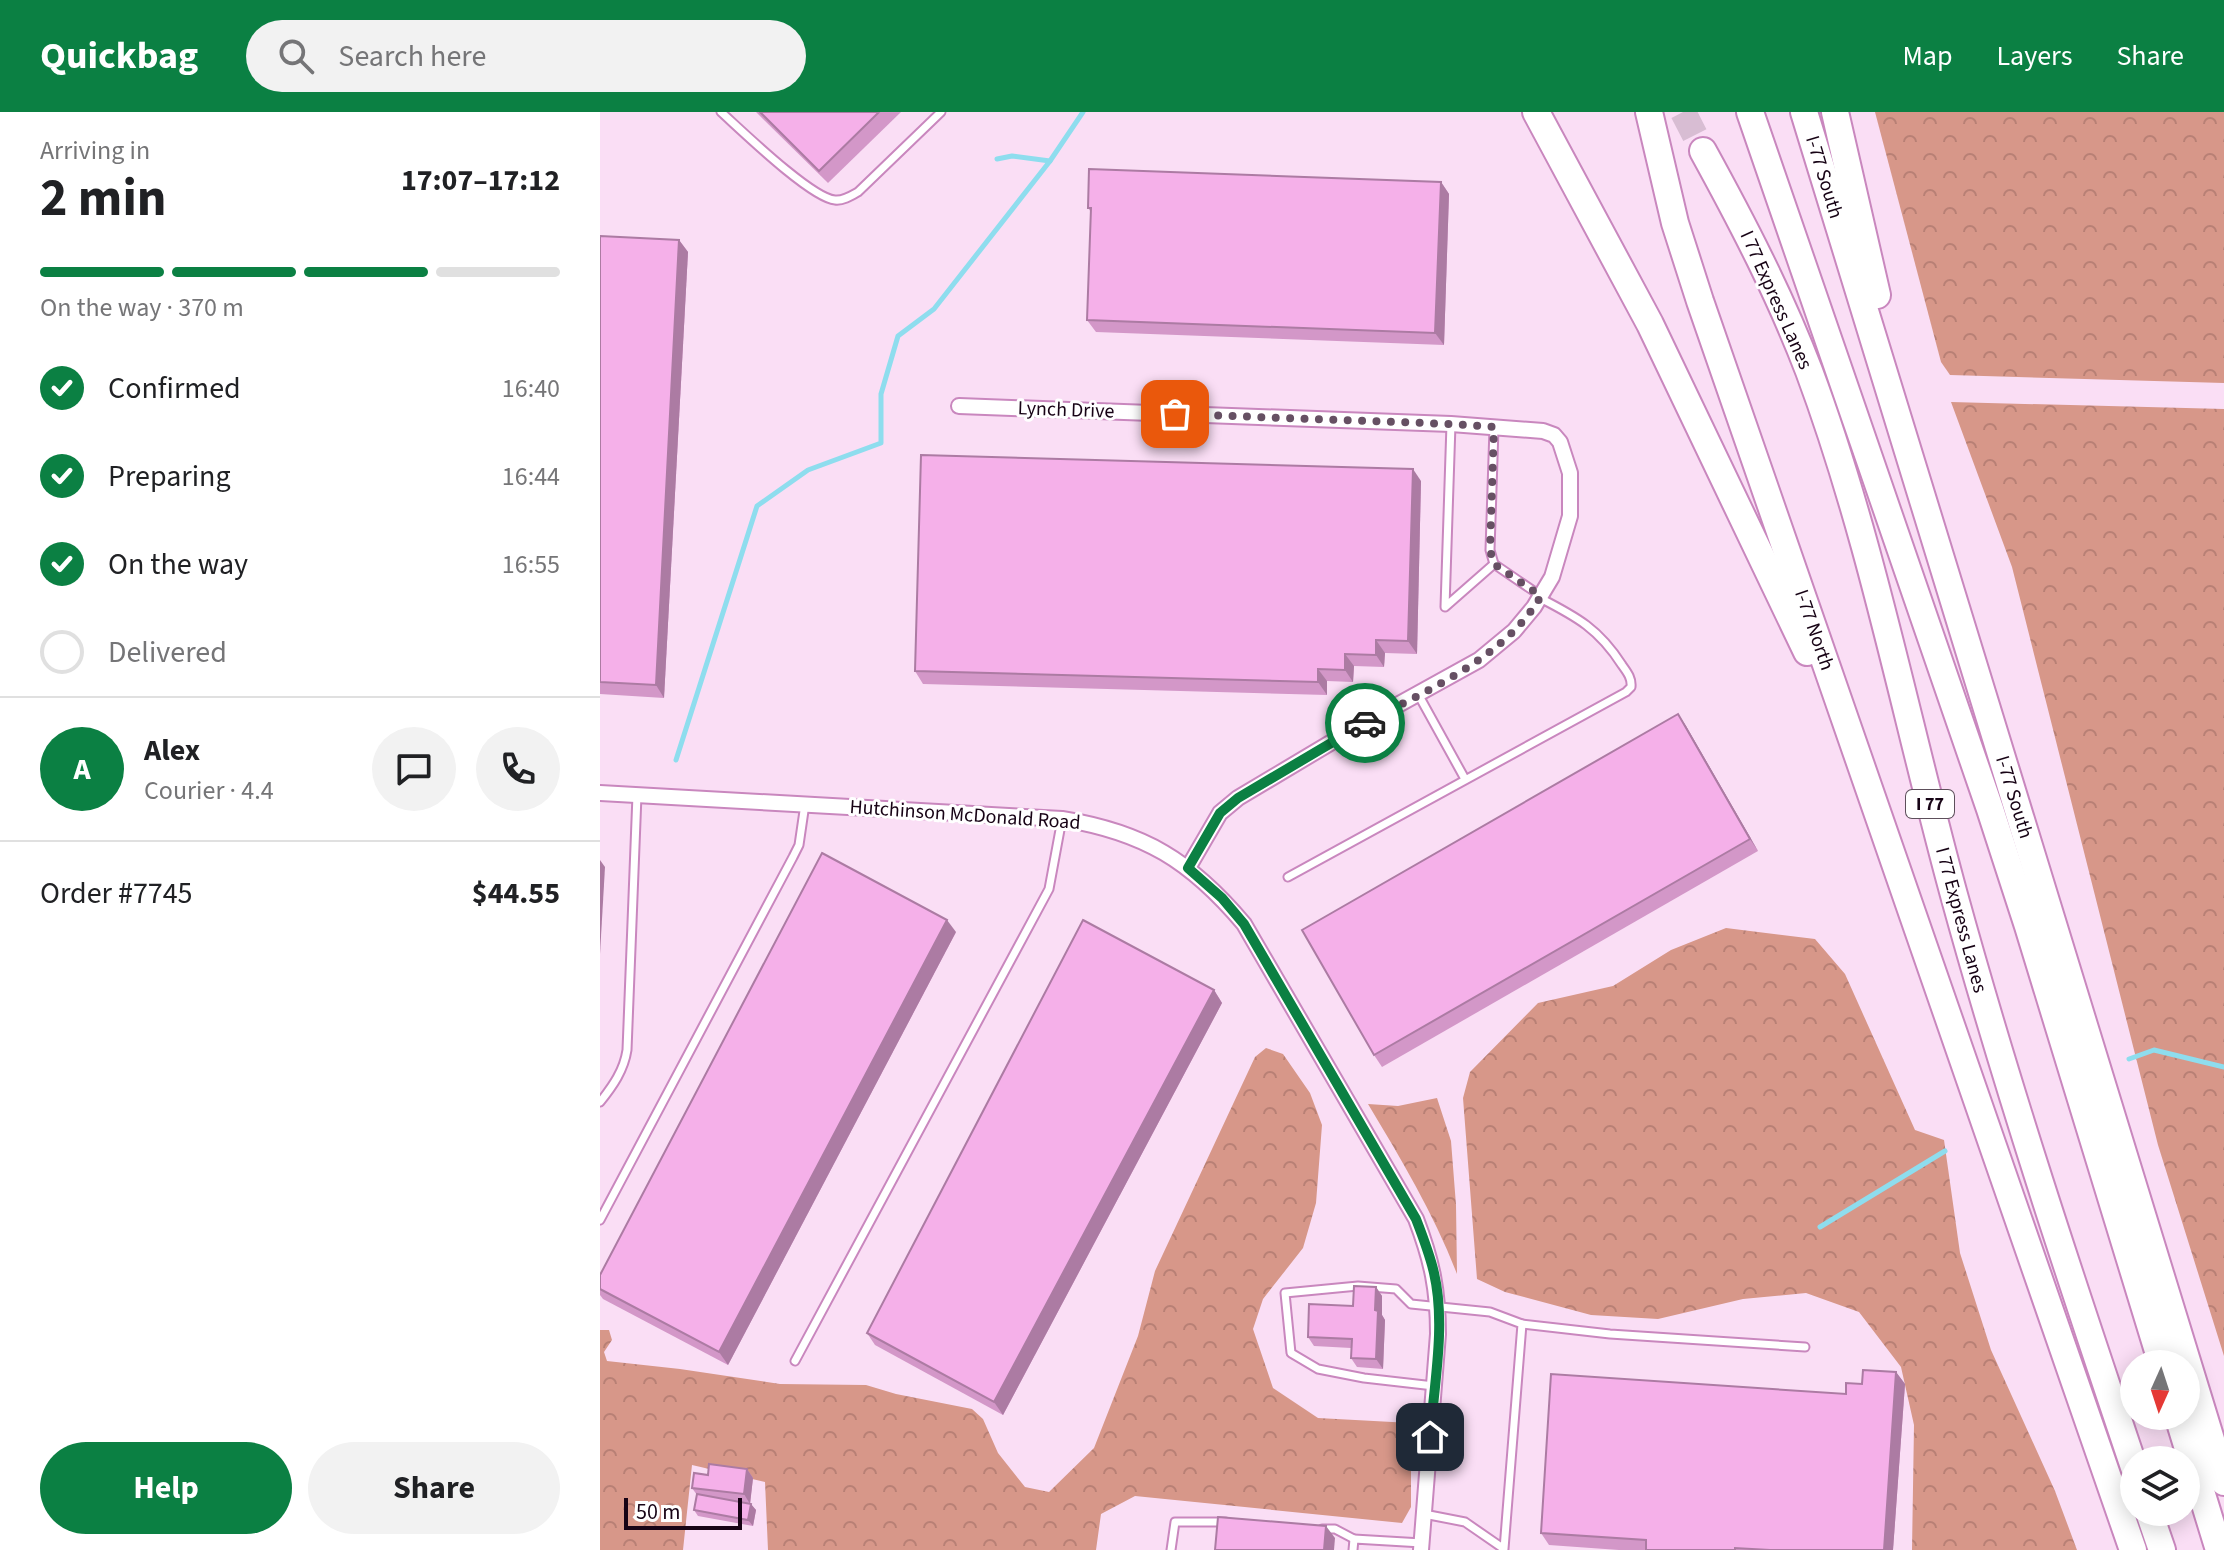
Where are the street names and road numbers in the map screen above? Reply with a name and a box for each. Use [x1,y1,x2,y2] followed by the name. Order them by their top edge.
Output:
[1798,132,1850,222] street label: I-77 South
[1733,226,1819,374] street label: I 77 Express Lanes
[1017,394,1115,426] street label: Lynch Drive
[1787,586,1841,674] street label: I-77 North
[1988,752,2040,842] street label: I-77 South
[1906,790,1954,818] road number: I 77
[849,793,1081,837] street label: Hutchinson McDonald Road
[1928,844,1994,996] street label: I 77 Express Lanes

